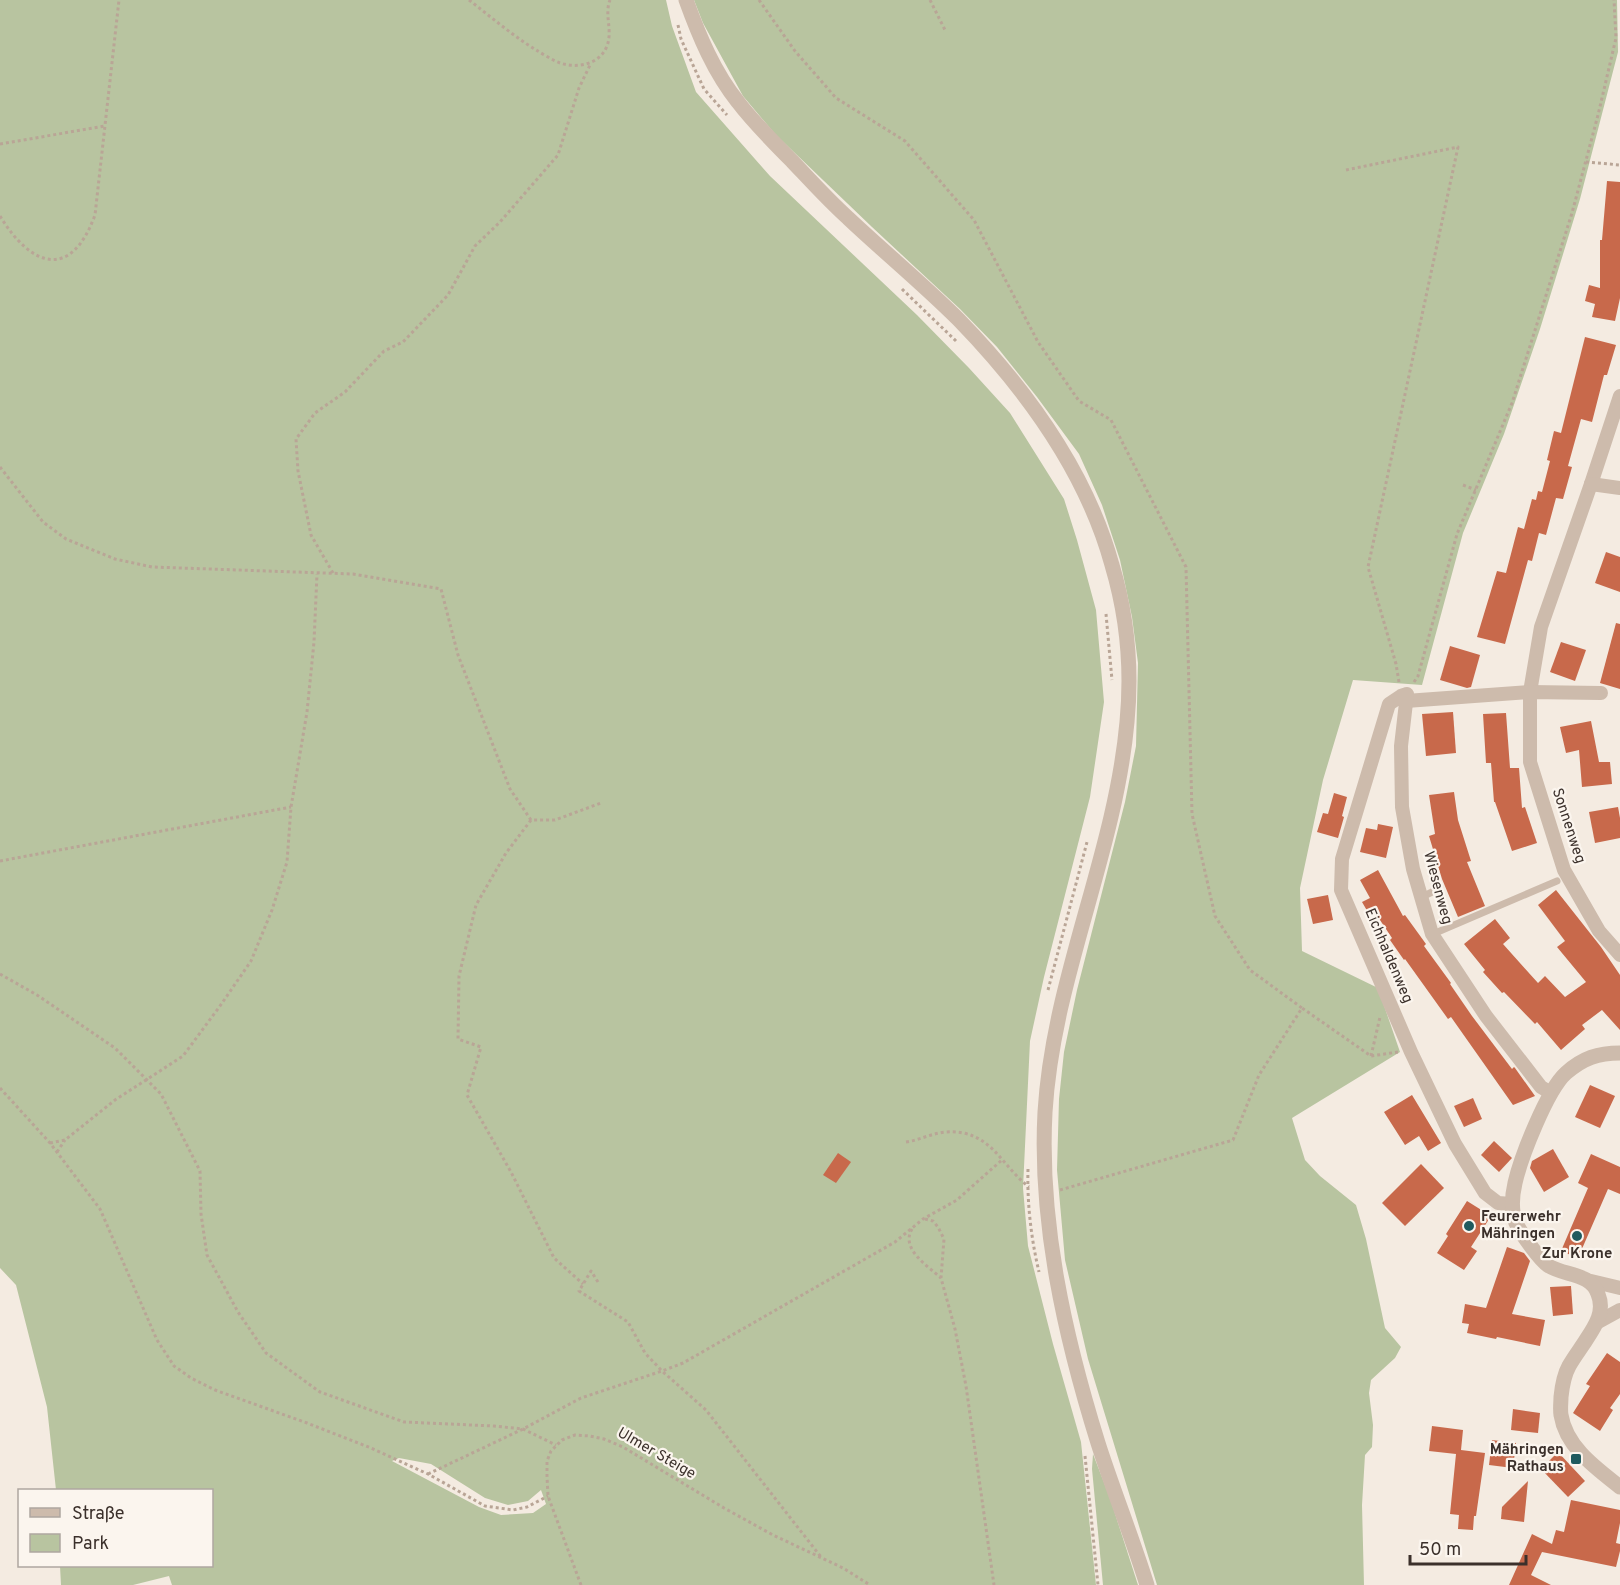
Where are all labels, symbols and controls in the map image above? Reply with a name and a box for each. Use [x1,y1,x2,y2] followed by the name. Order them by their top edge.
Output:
[1547,786,1589,866] street label: Sonnenweg
[1418,849,1456,927] street label: Wiesenweg
[1359,906,1417,1006] street label: Eichhaldenweg
[1481,1208,1562,1244] place label: Feurerwehr Mähringen
[1462,1219,1476,1233] marker: Feurerwehr Mähringen
[1570,1229,1584,1243] marker: Zur Krone
[1542,1245,1612,1264] place label: Zur Krone
[613,1424,699,1484] street label: Ulmer Steige
[1490,1441,1564,1477] place label: Mähringen Rathaus
[1569,1452,1583,1466] marker: Mähringen Rathaus
[18,1489,213,1567] legend
[72,1503,124,1526] text: Straße
[1410,1528,1526,1566] scale bar
[72,1533,109,1556] text: Park
[1419,1539,1461,1562] text: 50 m

